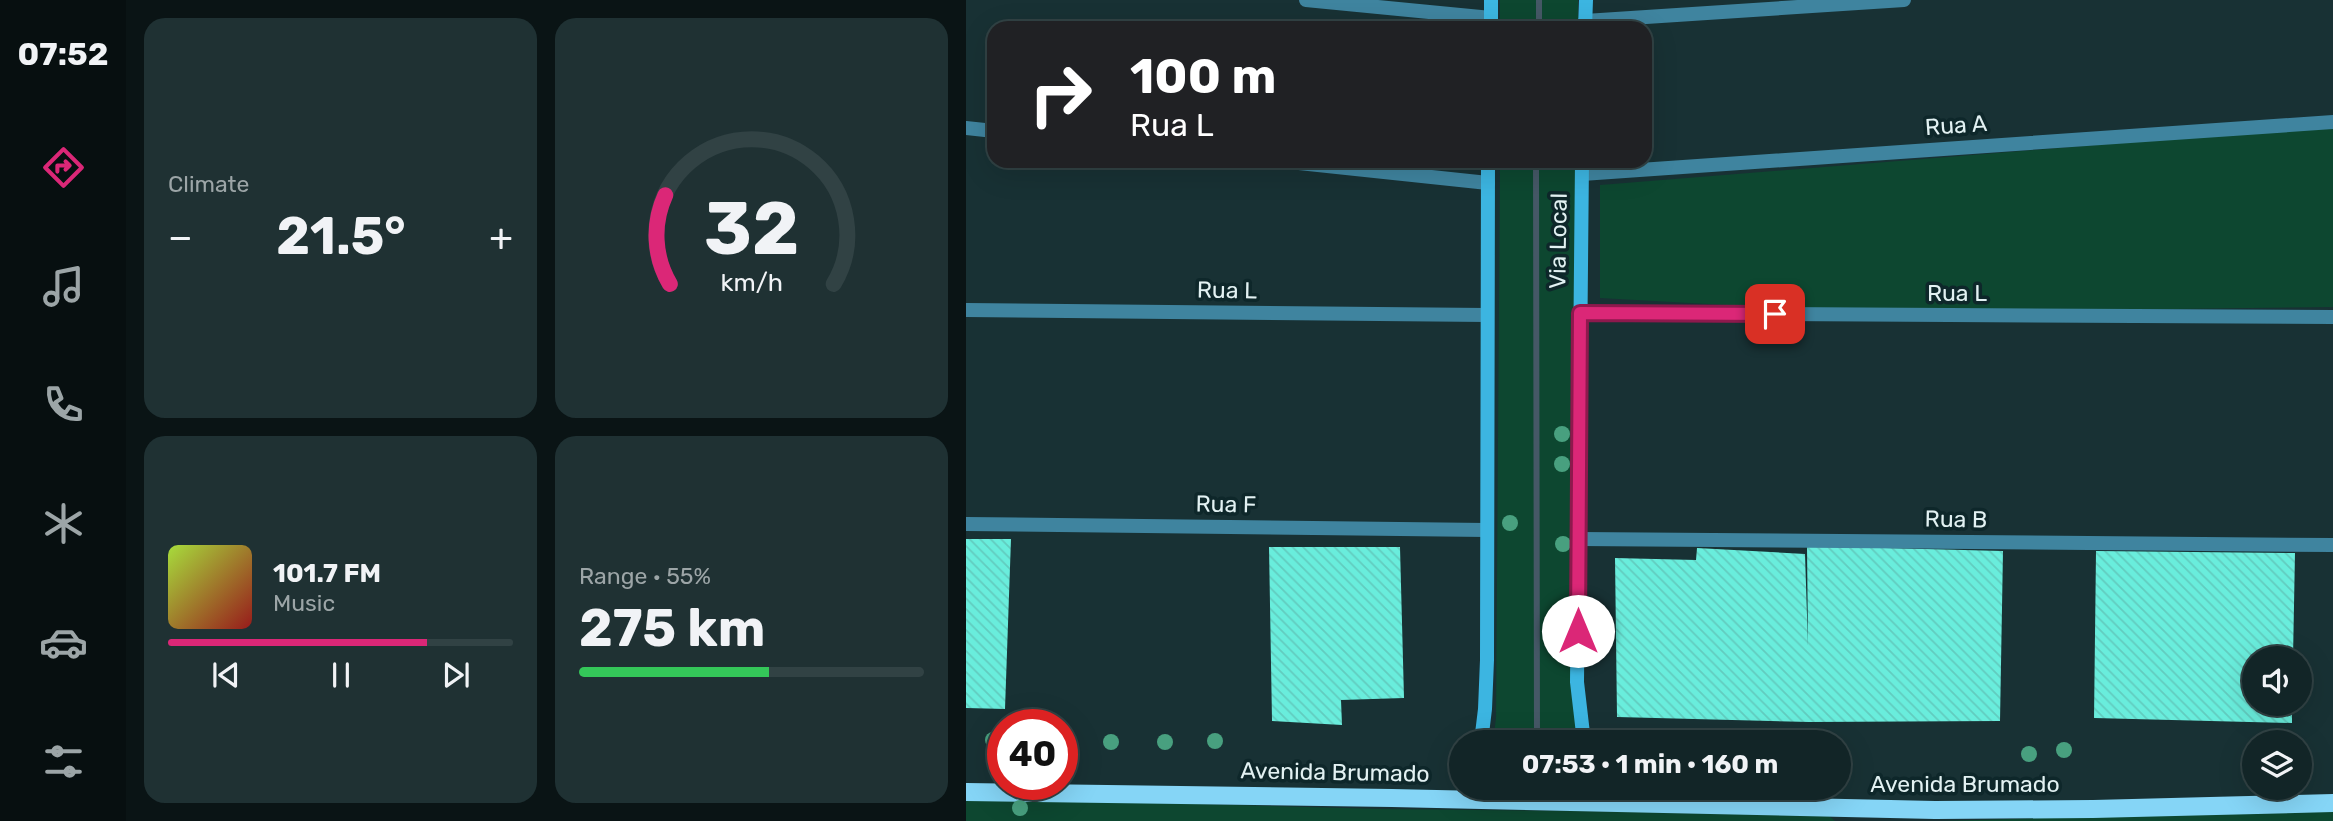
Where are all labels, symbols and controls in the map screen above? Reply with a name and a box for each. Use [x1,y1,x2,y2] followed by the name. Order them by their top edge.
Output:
[18,35,108,73] text: 07:52
[1130,47,1276,105] text: 100 m
[1015,49,1106,140] icon: right
[1130,106,1214,144] text: Rua L
[1924,109,1988,141] street label: Rua A
[39,143,88,192] icon: directions
[168,170,249,198] text: Climate
[704,186,799,272] text: 32
[1543,193,1573,289] street label: Via Local
[276,205,406,267] text: 21.5°
[168,214,193,260] text: −
[489,214,513,260] text: +
[39,262,88,311] icon: music
[720,268,783,297] text: km/h
[1197,275,1257,305] street label: Rua L
[1927,279,1987,307] street label: Rua L
[1745,284,1805,344] pin
[1756,295,1794,333] icon: arrive
[39,380,88,429] icon: phone
[1195,489,1257,519] street label: Rua F
[39,499,88,548] icon: climate
[1924,504,1988,534] street label: Rua B
[273,558,381,589] text: 101.7 FM
[579,562,711,590] text: Range · 55%
[273,589,335,617] text: Music
[1541,594,1615,668] position arrow
[579,597,765,659] text: 275 km
[39,618,88,667] icon: car
[2242,646,2312,800] map controls
[2242,646,2312,716] button: sound
[207,656,245,694] icon: previous
[322,656,360,694] icon: pause
[437,656,475,694] icon: next
[987,709,1078,800] speed limit sign: 40
[2242,730,2312,800] button: layers
[39,737,88,786] icon: filters
[1522,749,1778,780] text: 07:53 · 1 min · 160 m
[1240,756,1430,788] street label: Avenida Brumado
[1870,770,2060,798] street label: Avenida Brumado

